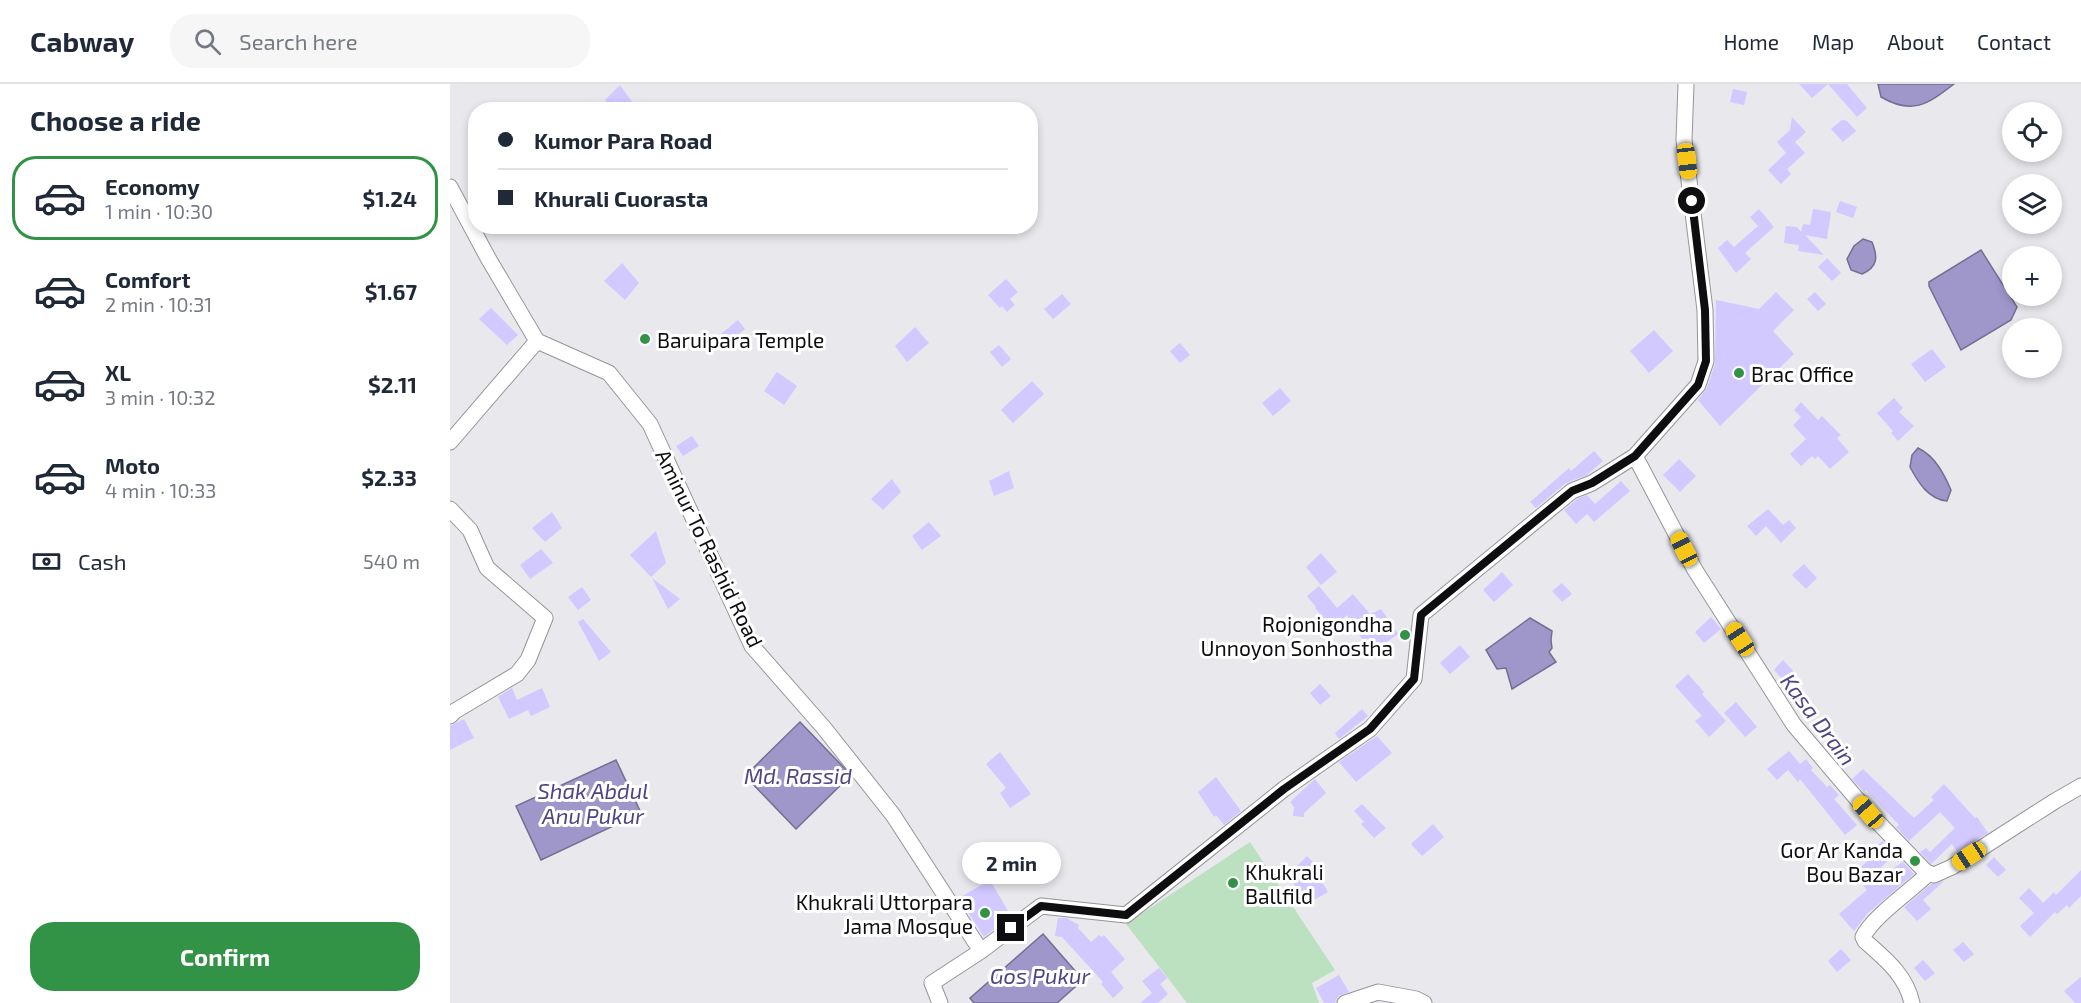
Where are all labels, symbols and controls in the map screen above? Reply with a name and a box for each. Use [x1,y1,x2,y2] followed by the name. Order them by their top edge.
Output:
[170,14,590,68] search box
[30,24,134,58] text: Cabway
[191,25,224,58] icon: search
[239,28,357,54] text: Search here
[1723,29,1779,54] text: Home
[1812,29,1854,54] text: Map
[1887,29,1944,54] text: About
[1977,29,2051,54] text: Contact
[2002,102,2062,378] map controls
[2002,102,2062,162] button: locate
[30,104,201,136] text: Choose a ride
[534,127,712,153] text: Kumor Para Road
[1676,142,1698,180] car
[33,171,87,225] icon: car
[105,173,200,199] text: Economy
[2002,174,2062,234] button: layers
[363,185,417,211] text: $1.24
[534,185,708,211] text: Khurali Cuorasta
[1678,187,1705,214] route start
[105,199,213,223] text: 1 min · 10:30
[2002,246,2062,306] button: +
[33,264,87,318] icon: car
[105,266,190,292] text: Comfort
[365,278,417,304] text: $1.67
[105,292,212,316] text: 2 min · 10:31
[2002,318,2062,378] button: −
[657,327,824,352] place label: Baruipara Temple
[638,332,652,346] marker: Baruipara Temple
[33,357,87,411] icon: car
[105,359,131,385] text: XL
[1751,361,1854,386] place label: Brac Office
[1732,366,1746,380] marker: Brac Office
[368,371,417,397] text: $2.11
[105,385,215,409] text: 3 min · 10:32
[651,445,769,651] street label: Aminur To Rashid Road
[33,450,87,504] icon: car
[105,452,160,478] text: Moto
[361,464,417,490] text: $2.33
[105,478,216,502] text: 4 min · 10:33
[1668,529,1700,569] car
[30,545,63,578] icon: cash
[78,548,127,574] text: Cash
[363,549,420,573] text: 540 m
[1201,611,1393,660] place label: Rojonigondha Unnoyon Sonhostha
[1723,619,1757,659] car
[1398,628,1412,642] marker: Rojonigondha Unnoyon Sonhostha
[1776,668,1862,770] water label: Kasa Drain
[744,762,852,788] water label: Md. Rassid
[537,777,649,828] water label: Shak Abdul Anu Pukur
[1849,793,1887,831] car
[1780,837,1904,886] place label: Gor Ar Kanda Bou Bazar
[1949,839,1989,873] car
[962,841,1060,883] callout: 2 min
[986,851,1037,875] text: 2 min
[1908,854,1922,868] marker: Gor Ar Kanda Bou Bazar
[1245,859,1324,908] place label: Khukrali Ballfild
[1226,876,1240,890] marker: Khukrali Ballfild
[796,889,973,938] place label: Khukrali Uttorpara Jama Mosque
[978,906,992,920] marker: Khukrali Uttorpara Jama Mosque
[997,914,1024,941] route end
[30,922,420,991] button: Confirm
[990,962,1091,988] water label: Gos Pukur

